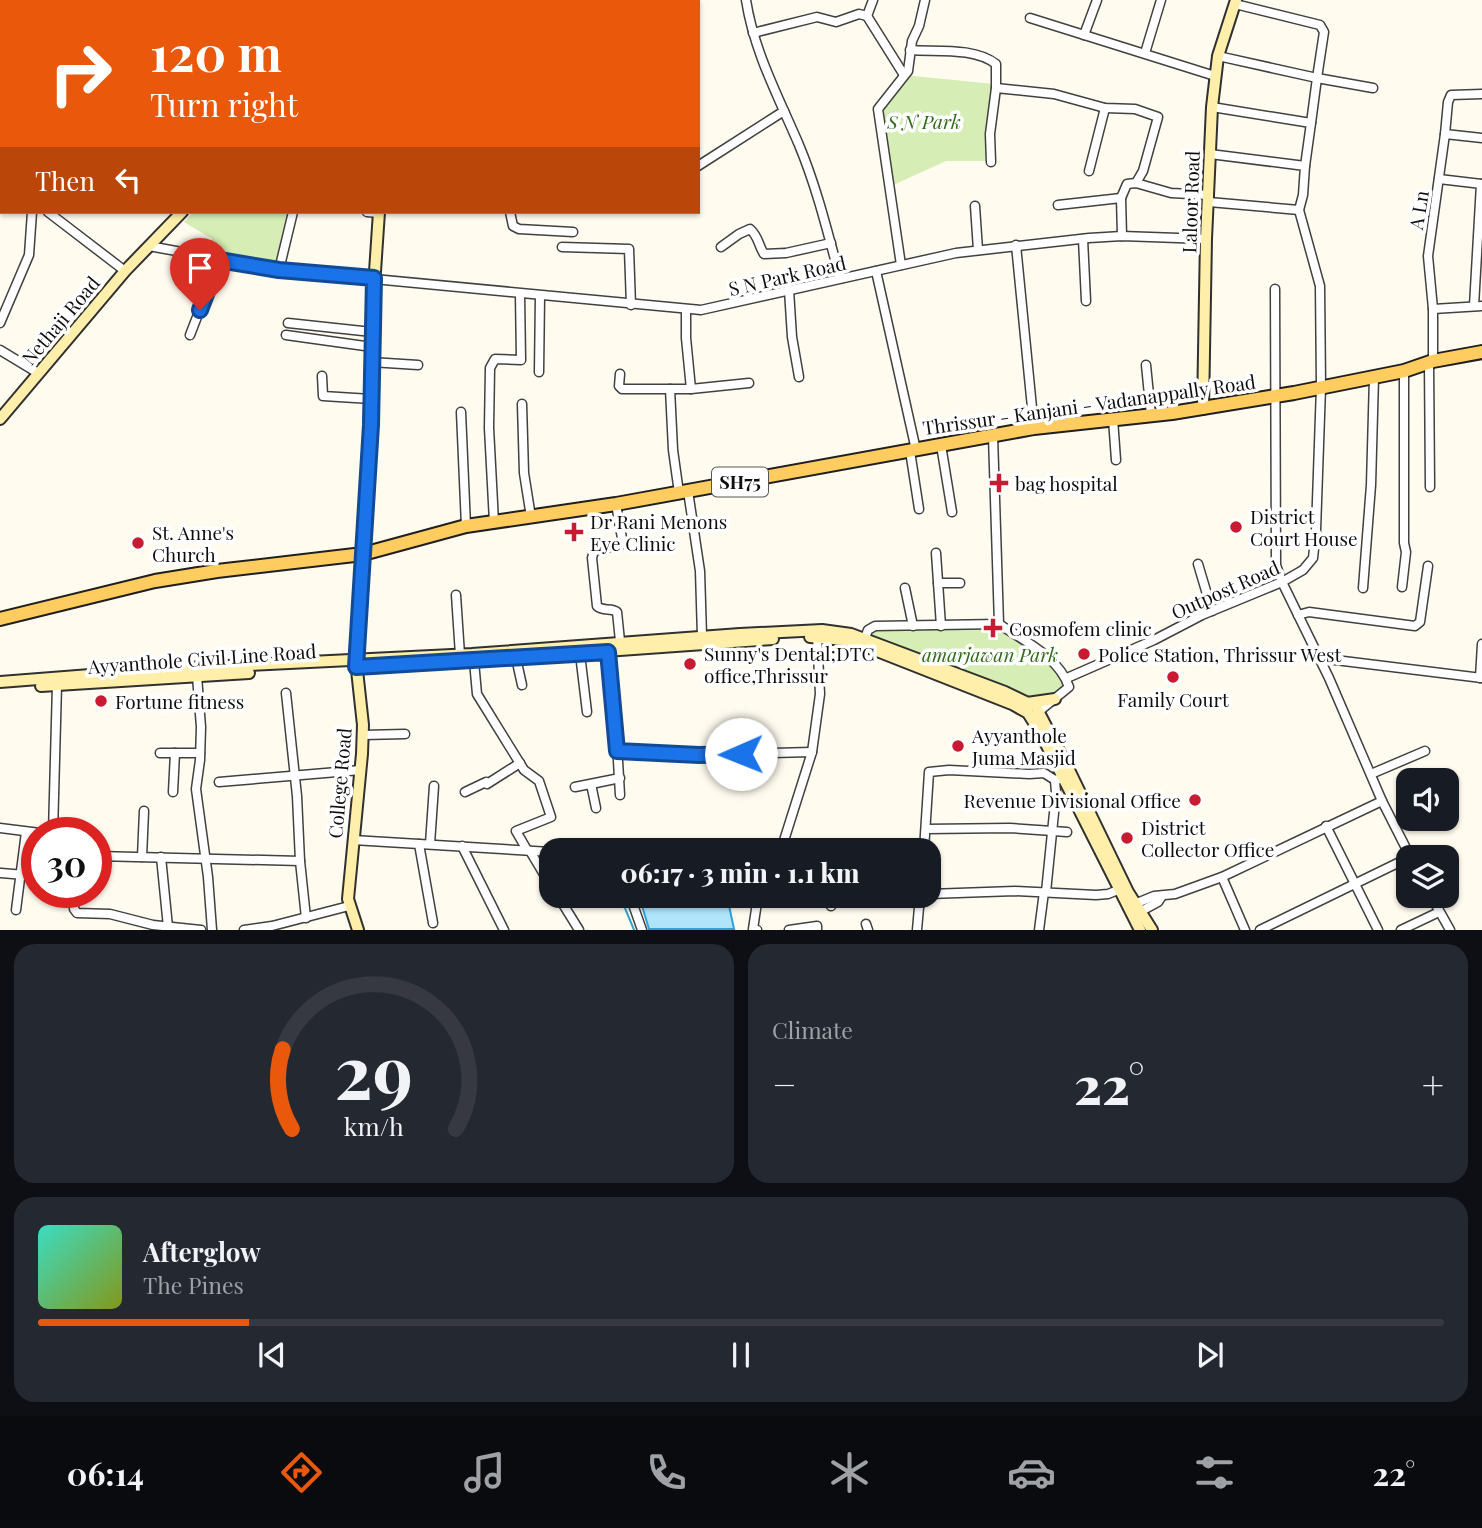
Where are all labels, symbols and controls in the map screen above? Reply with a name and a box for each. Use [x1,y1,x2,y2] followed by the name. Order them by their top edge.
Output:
[150,19,282,84] text: 120 m
[35,28,126,119] icon: right
[150,82,298,125] text: Turn right
[886,108,961,134] park label: S N Park
[1175,150,1205,254] street label: Laloor Road
[109,161,147,199] icon: left
[35,163,95,198] text: Then
[1402,188,1434,232] street label: A Ln
[170,238,230,310] pin
[181,249,219,287] icon: arrive
[726,249,848,301] street label: S N Park Road
[15,270,105,370] street label: Nethaji Road
[921,368,1257,440] street label: Thrissur - Kanjani - Vadanappally Road
[712,468,768,496] road number: SH75
[1015,470,1118,496] place label: bag hospital
[989,473,1009,493] marker: bag hospital
[1250,503,1358,551] place label: District Court House
[590,508,727,556] place label: Dr Rani Menons Eye Clinic
[152,519,234,567] place label: St. Anne's Church
[1228,519,1244,535] marker: District Court House
[564,522,584,542] marker: Dr Rani Menons Eye Clinic
[130,535,146,551] marker: St. Anne's Church
[1167,554,1283,624] street label: Outpost Road
[1009,615,1152,641] place label: Cosmofem clinic
[983,618,1003,638] marker: Cosmofem clinic
[86,637,317,679] street label: Ayyanthole Civil Line Road
[704,640,875,688] place label: Sunny's Dental;DTC office,Thrissur
[922,641,1058,667] park label: amarjawan Park
[1098,641,1341,667] place label: Police Station, Thrissur West
[1076,646,1092,662] marker: Police Station, Thrissur West
[682,656,698,672] marker: Sunny's Dental;DTC office,Thrissur
[1165,669,1181,685] marker: Family Court
[1117,686,1229,712] place label: Family Court
[115,688,244,714] place label: Fortune fitness
[93,693,109,709] marker: Fortune fitness
[704,717,778,791] position arrow
[971,722,1076,770] place label: Ayyanthole Juma Masjid
[321,727,357,839] street label: College Road
[950,738,966,754] marker: Ayyanthole Juma Masjid
[1396,768,1459,908] map controls
[1396,768,1459,831] button: sound
[963,787,1181,813] place label: Revenue Divisional Office
[1187,792,1203,808] marker: Revenue Divisional Office
[1141,814,1274,862] place label: District Collector Office
[21,817,112,908] speed limit sign: 30
[1119,830,1135,846] marker: District Collector Office
[1396,845,1459,908] button: layers
[621,855,859,890] text: 06:17 · 3 min · 1.1 km
[772,1014,853,1045] text: Climate
[335,1021,413,1118] text: 29
[1074,1049,1144,1118] text: 22°
[772,1058,797,1109] text: −
[1422,1058,1444,1109] text: +
[344,1109,404,1142] text: km/h
[143,1234,261,1269] text: Afterglow
[143,1269,244,1300] text: The Pines
[253,1336,291,1374] icon: previous
[722,1336,760,1374] icon: pause
[1191,1336,1229,1374] icon: next
[277,1448,326,1497] icon: directions
[460,1448,509,1497] icon: music
[642,1448,691,1497] icon: phone
[825,1448,874,1497] icon: climate
[1007,1448,1056,1497] icon: car
[1190,1448,1239,1497] icon: filters
[67,1451,144,1494] text: 06:14
[1373,1451,1415,1494] text: 22°

